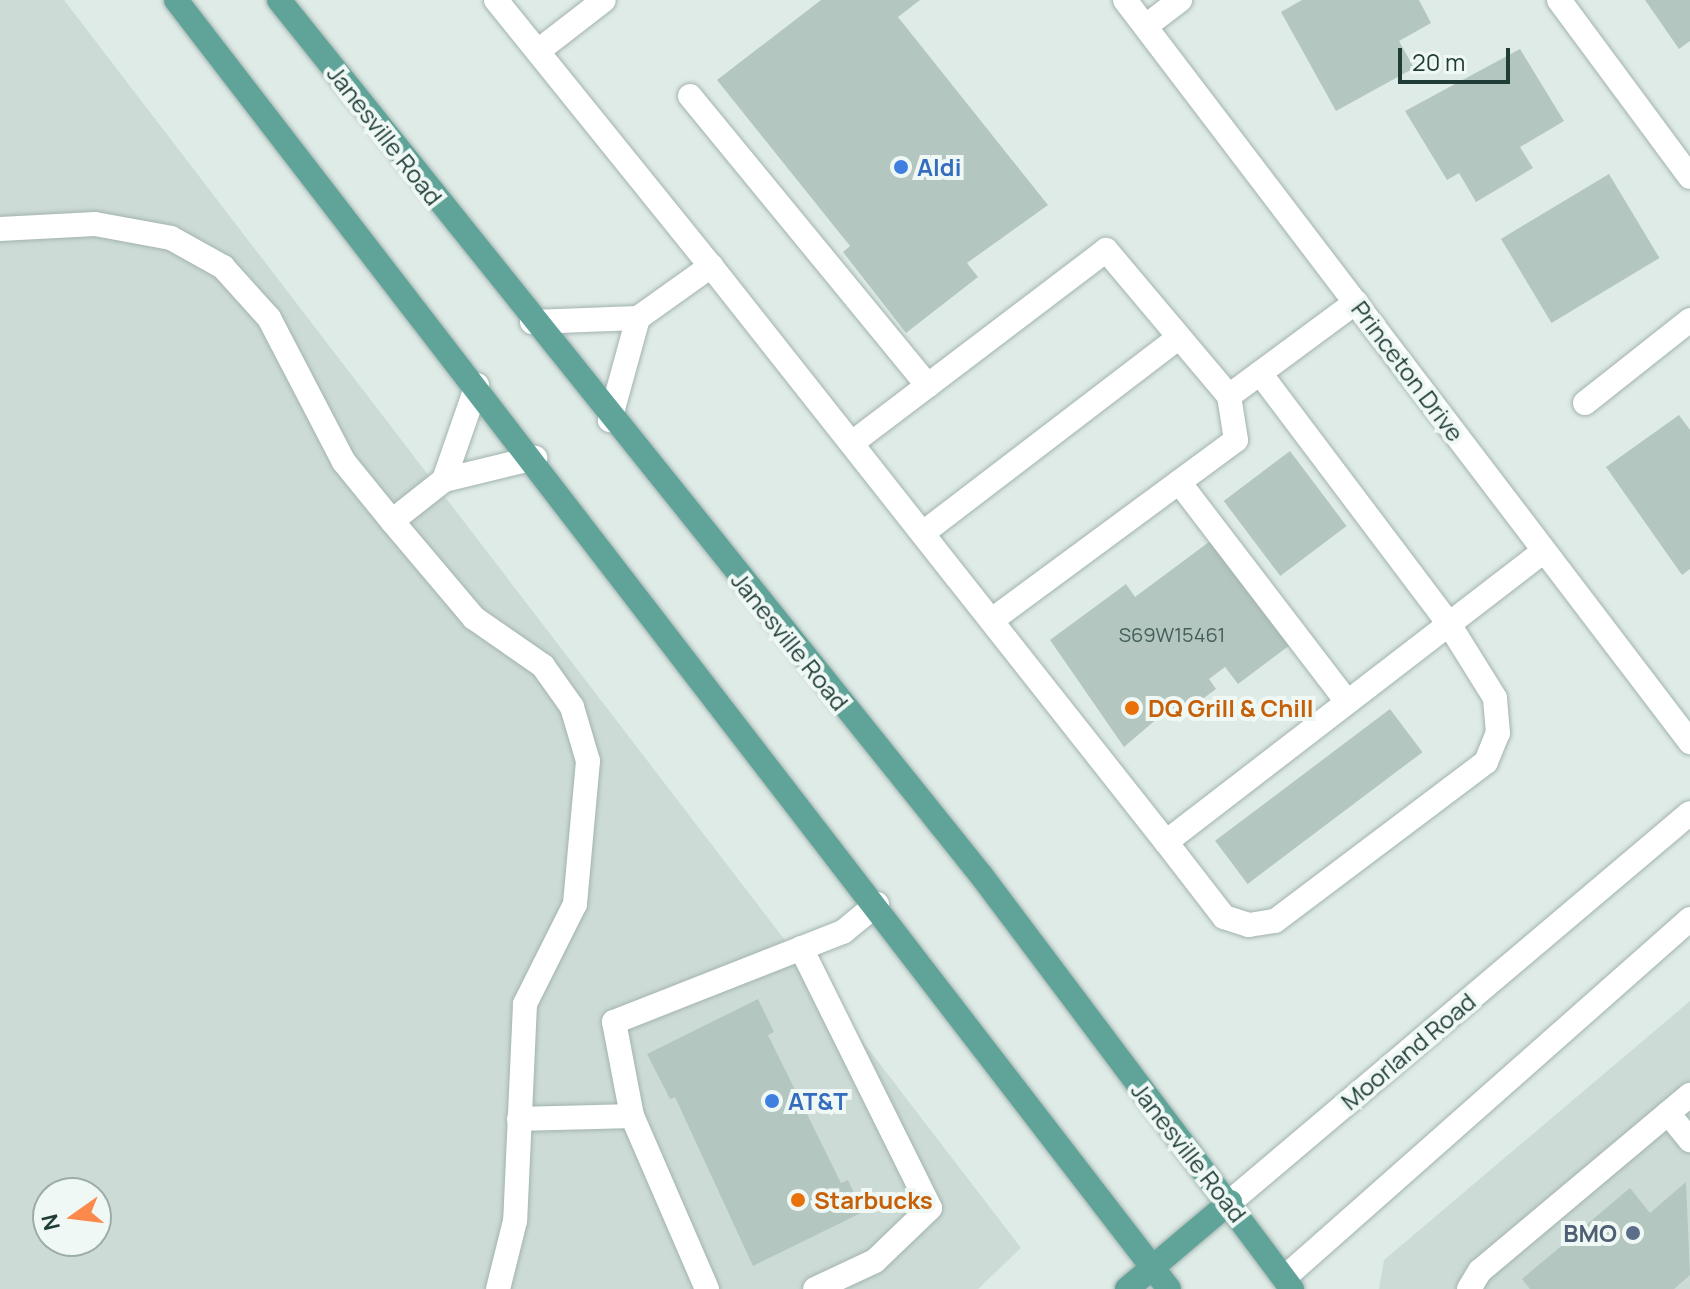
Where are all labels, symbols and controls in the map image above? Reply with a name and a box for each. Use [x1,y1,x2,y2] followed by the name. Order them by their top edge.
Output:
[1402,32,1514,82] scale bar
[1412,45,1465,78] text: 20 m
[321,59,449,211] street label: Janesville Road
[917,153,961,181] place label: Aldi
[892,158,910,176] marker: Aldi
[1346,295,1470,447] street label: Princeton Drive
[725,566,855,716] street label: Janesville Road
[1119,622,1225,646] house number: S69W15461
[1148,694,1314,722] place label: DQ Grill & Chill
[1123,699,1141,717] marker: DQ Grill & Chill
[1335,987,1481,1115] street label: Moorland Road
[1125,1076,1253,1228] street label: Janesville Road
[788,1087,848,1115] place label: AT&T
[763,1092,781,1110] marker: AT&T
[32,1177,112,1257] north arrow
[814,1186,933,1214] place label: Starbucks
[789,1191,807,1209] marker: Starbucks
[34,1211,67,1234] text: N
[1563,1219,1617,1247] place label: BMO
[1624,1224,1642,1242] marker: BMO

